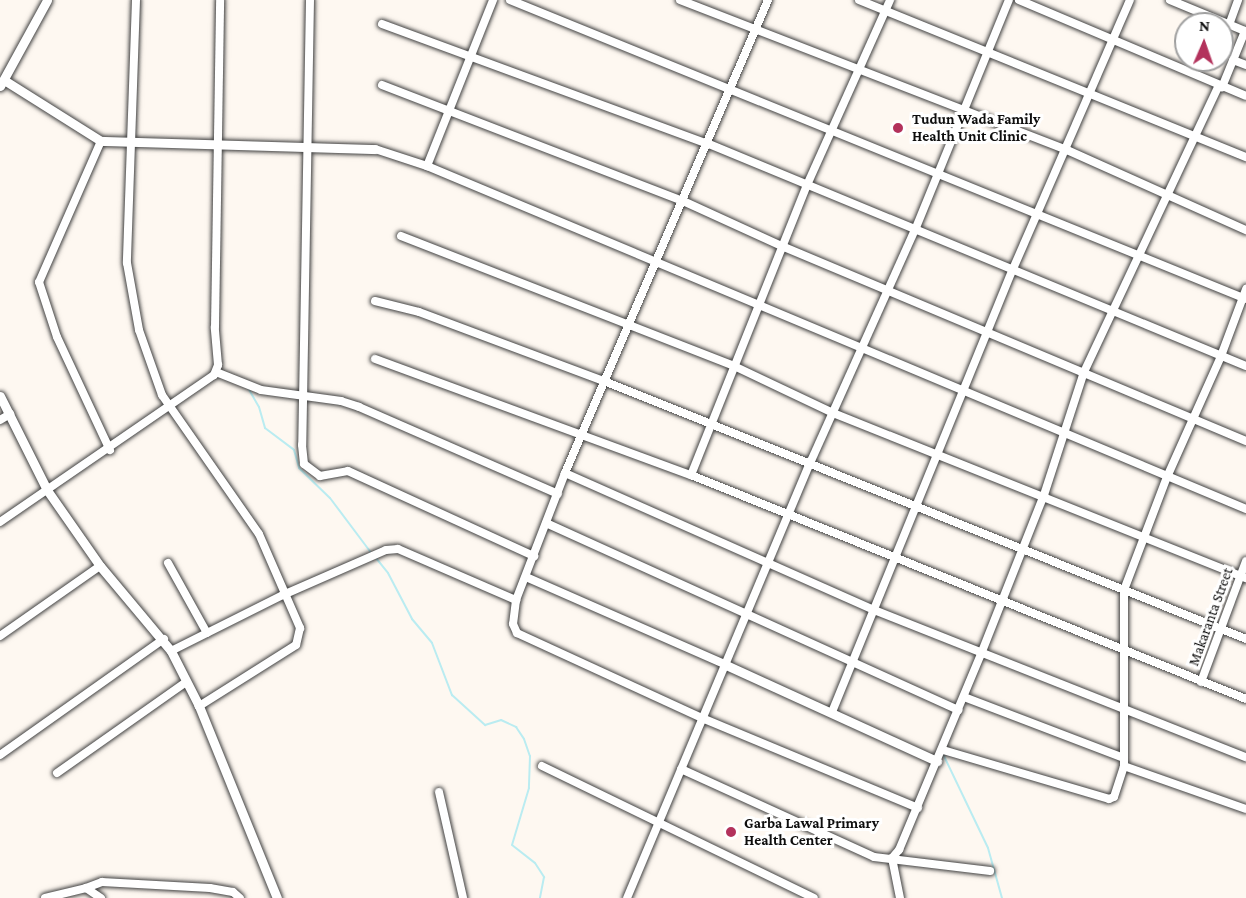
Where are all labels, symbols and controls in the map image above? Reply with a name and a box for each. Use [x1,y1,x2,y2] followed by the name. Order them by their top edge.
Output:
[1174,12,1234,72] north arrow
[1199,17,1210,34] text: N
[912,110,1040,145] place label: Tudun Wada Family Health Unit Clinic
[889,119,907,137] marker: Tudun Wada Family Health Unit Clinic
[1185,565,1237,669] street label: Makaranta Street
[744,814,879,849] place label: Garba Lawal Primary Health Center
[722,823,740,841] marker: Garba Lawal Primary Health Center

